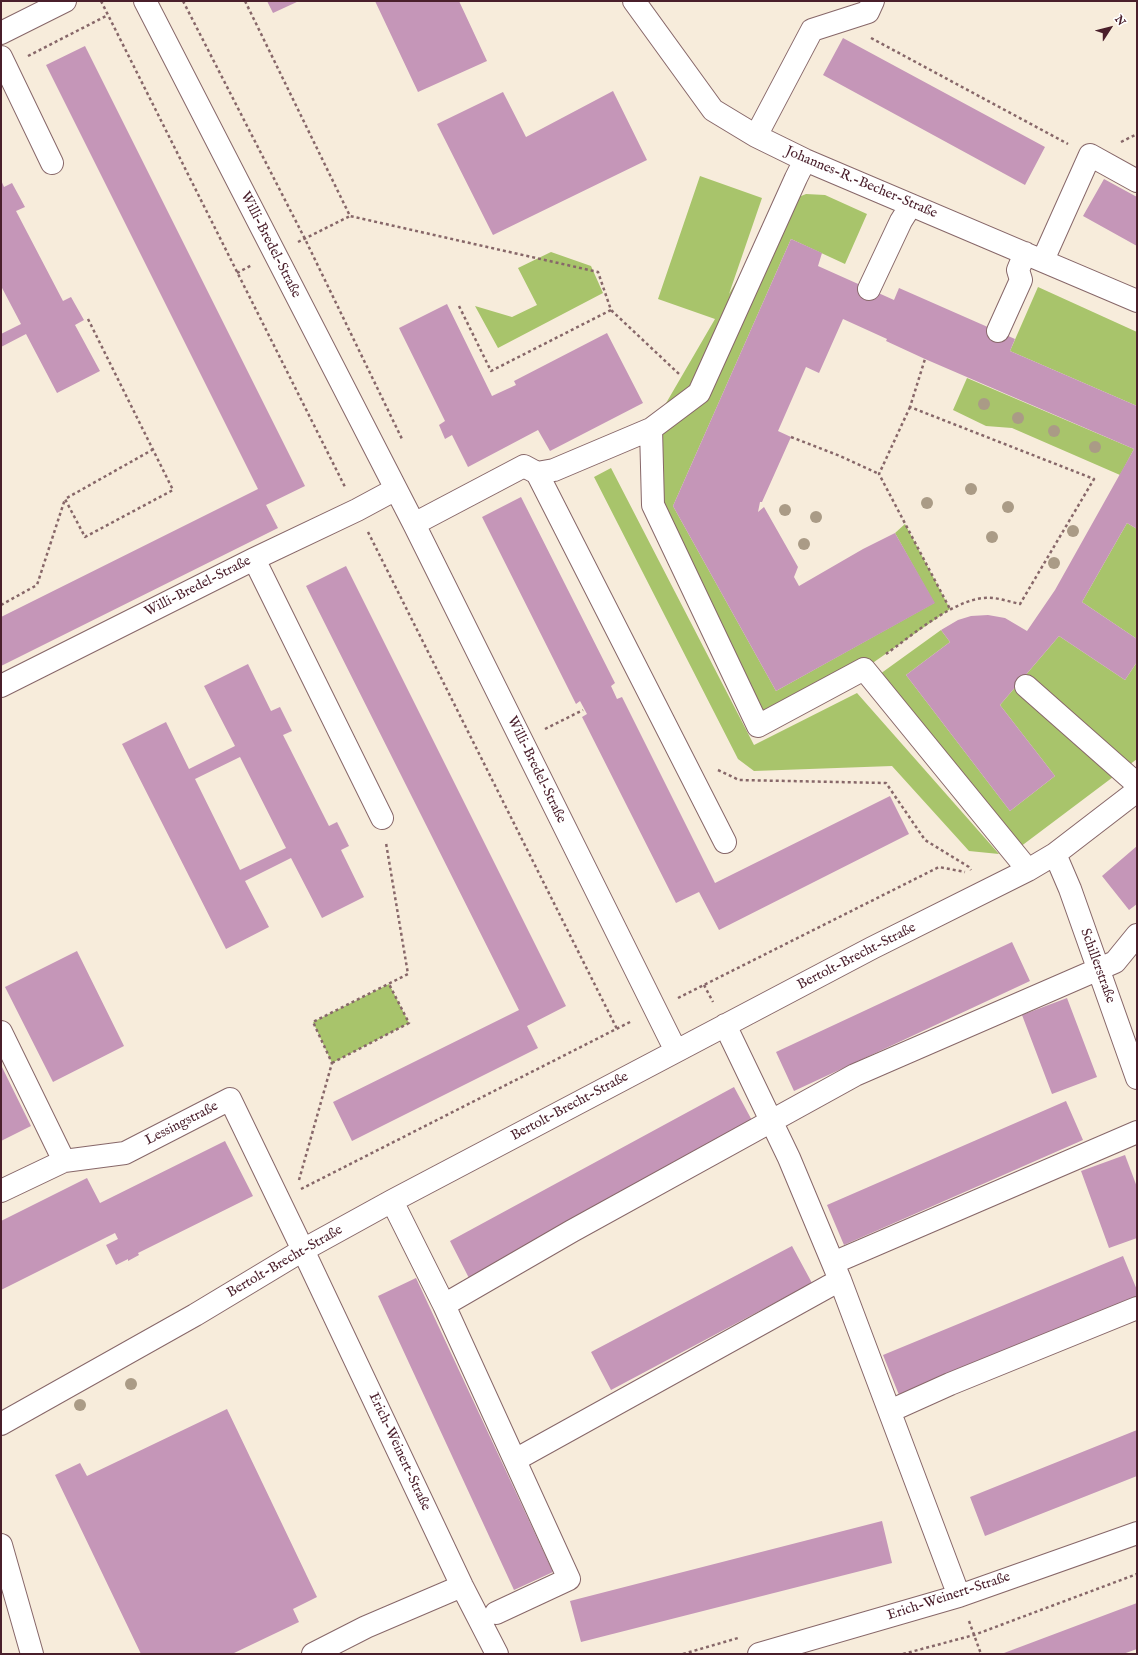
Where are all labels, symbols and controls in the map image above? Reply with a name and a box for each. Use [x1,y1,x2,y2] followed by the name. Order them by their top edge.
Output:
[1090,8,1130,48] north arrow
[1111,13,1128,29] text: N
[783,143,939,223] street label: Johannes-R.-Becher-Straße
[236,189,304,301] street label: Willi-Bredel-Straße
[142,553,254,621] street label: Willi-Bredel-Straße
[503,714,569,826] street label: Willi-Bredel-Straße
[795,920,919,994] street label: Bertolt-Brecht-Straße
[1076,926,1118,1006] street label: Schillerstraße
[508,1069,632,1145] street label: Bertolt-Brecht-Straße
[143,1098,221,1150] street label: Lessingstraße
[224,1222,346,1302] street label: Bertolt-Brecht-Straße
[364,1390,434,1514] street label: Erich-Weinert-Straße
[885,1569,1013,1625] street label: Erich-Weinert-Straße

